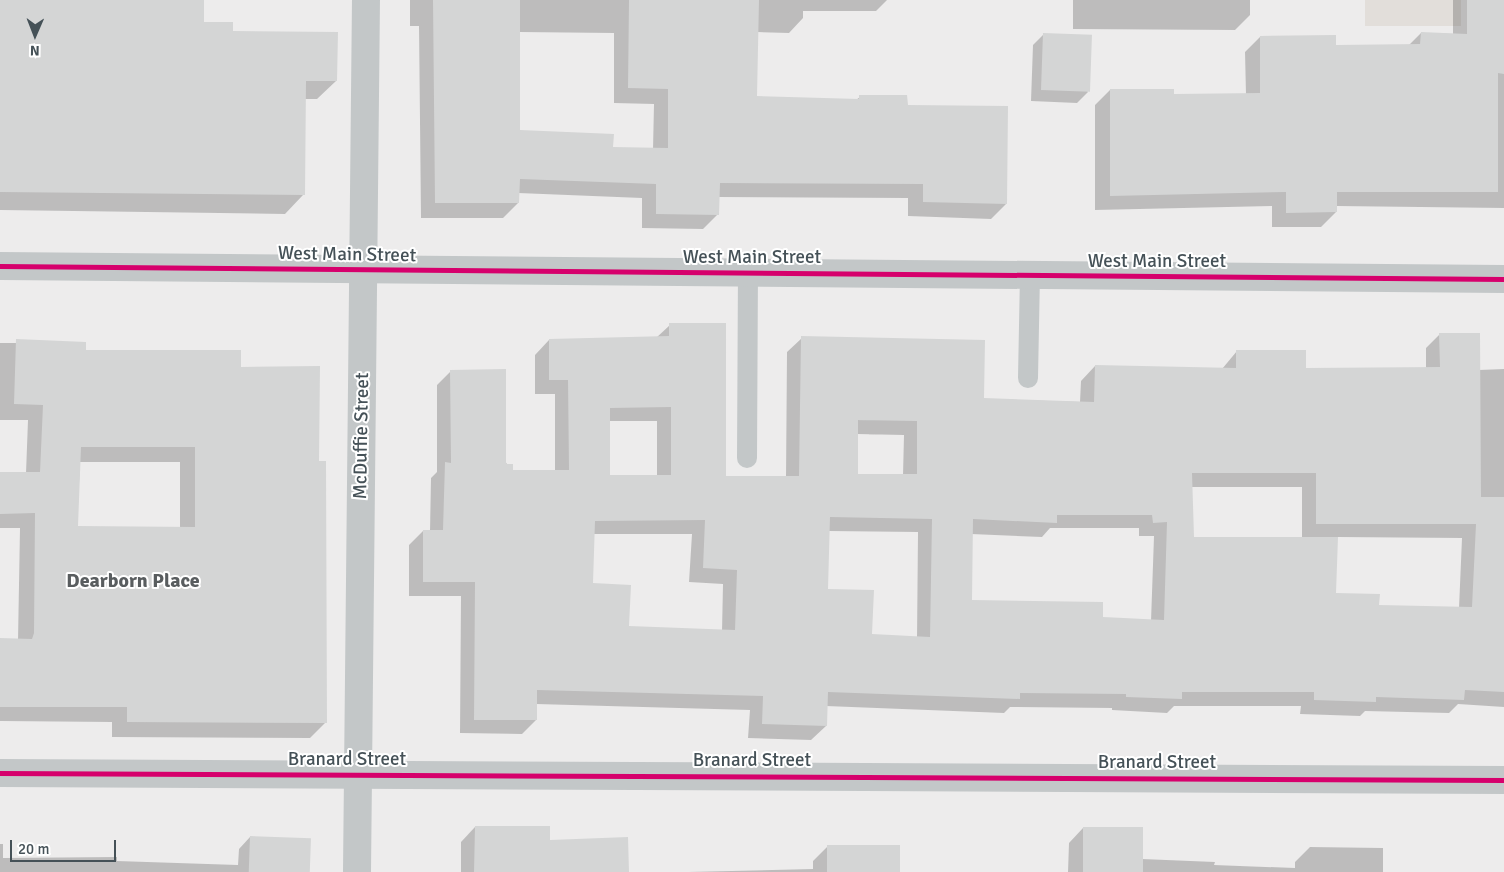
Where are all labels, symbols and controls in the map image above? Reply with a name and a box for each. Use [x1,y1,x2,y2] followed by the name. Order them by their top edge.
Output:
[10,10,60,60] north arrow
[30,42,40,59] text: N
[278,242,416,268] street label: West Main Street
[683,247,821,269] street label: West Main Street
[1088,251,1226,273] street label: West Main Street
[349,372,375,500] street label: McDuffie Street
[66,568,200,592] district label: Dearborn Place
[288,749,406,771] street label: Branard Street
[693,750,811,772] street label: Branard Street
[1098,752,1216,774] street label: Branard Street
[12,830,119,862] scale bar
[18,840,49,858] text: 20 m

